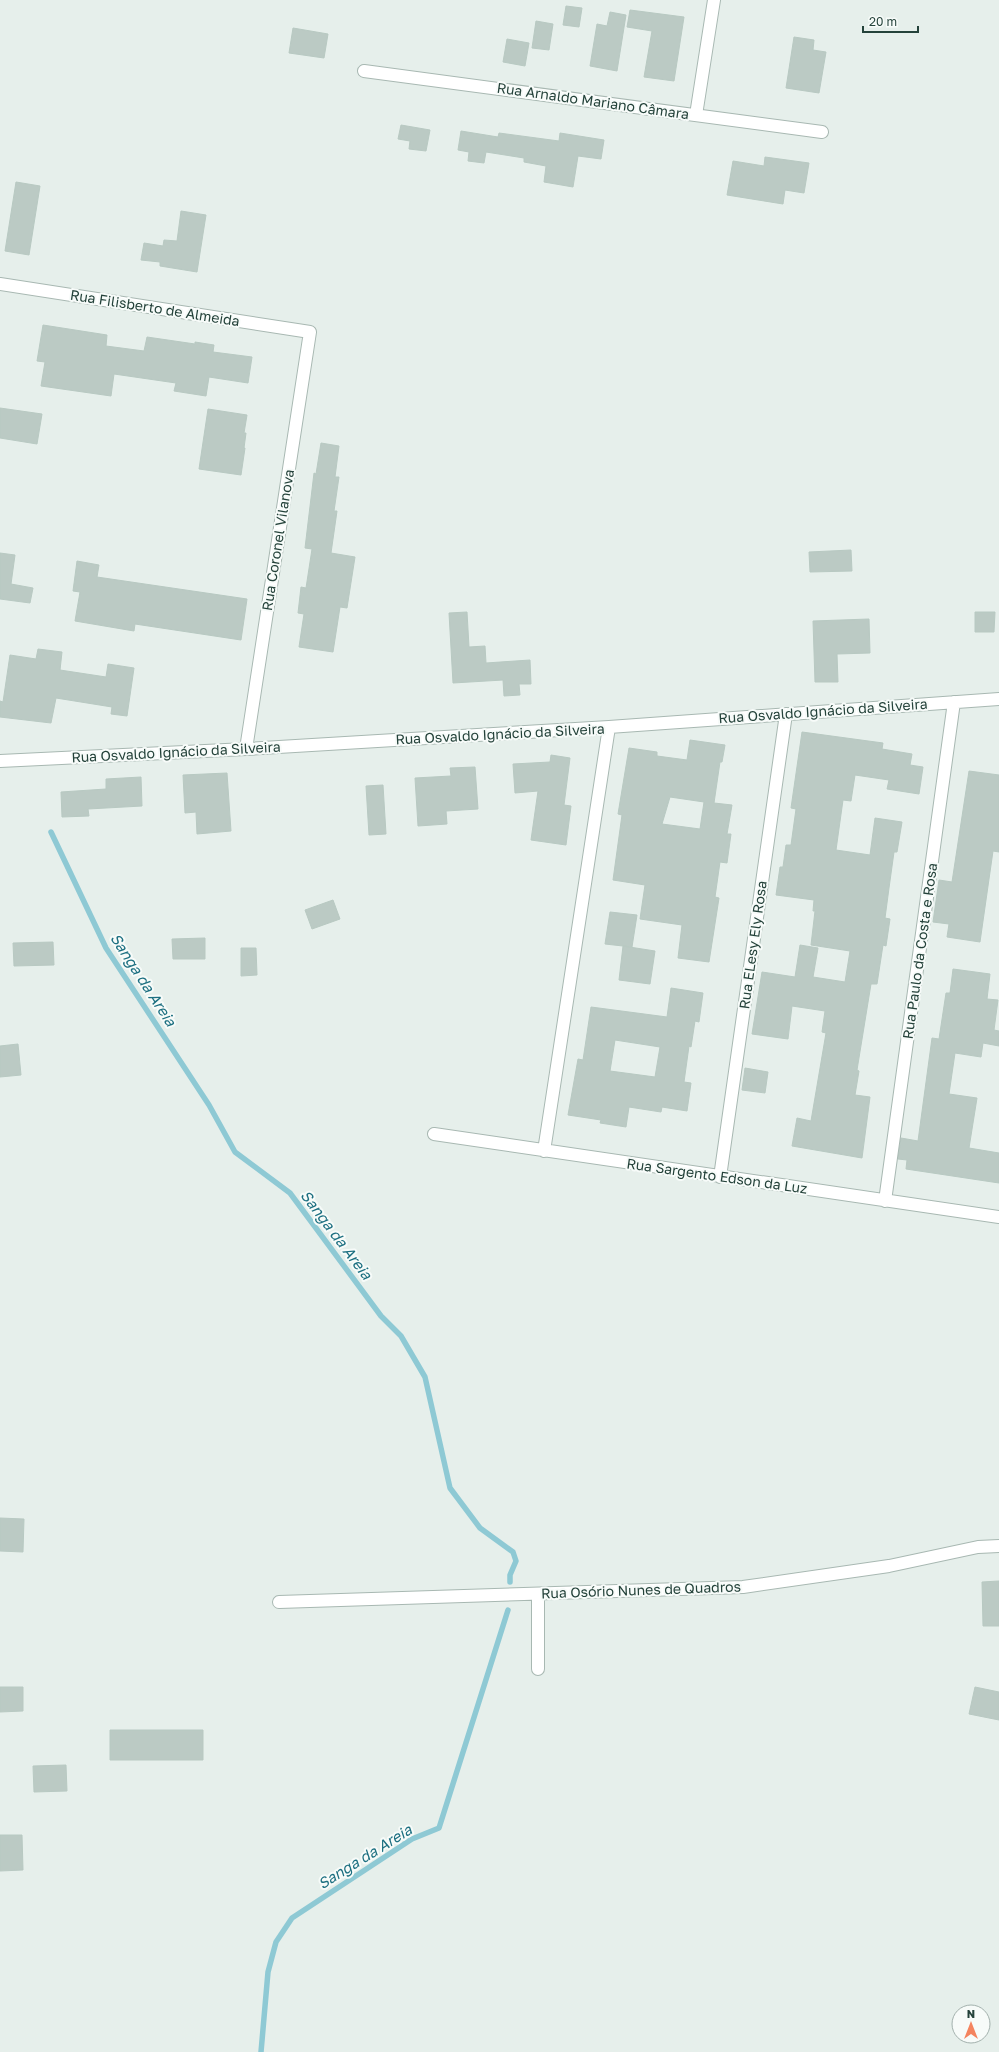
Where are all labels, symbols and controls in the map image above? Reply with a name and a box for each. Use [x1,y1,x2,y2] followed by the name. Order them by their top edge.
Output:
[863,8,918,34] scale bar
[869,14,897,29] text: 20 m
[496,79,690,122] street label: Rua Arnaldo Mariano Câmara
[69,286,241,329] street label: Rua Filisberto de Almeida
[258,468,297,612] street label: Rua Coronel Vilanova
[718,695,928,726] street label: Rua Osvaldo Ignácio da Silveira
[395,720,605,747] street label: Rua Osvaldo Ignácio da Silveira
[71,738,281,765] street label: Rua Osvaldo Ignácio da Silveira
[899,862,940,1040] street label: Rua Paulo da Costa e Rosa
[735,880,770,1010] street label: Rua ELesy Ely Rosa
[106,930,181,1030] water label: Sanga da Areia
[626,1154,809,1197] street label: Rua Sargento Edson da Luz
[297,1186,377,1284] water label: Sanga da Areia
[541,1578,741,1601] street label: Rua Osório Nunes de Quadros
[314,1820,416,1893] water label: Sanga da Areia
[951,2004,991,2044] north arrow
[967,2007,975,2020] text: N

